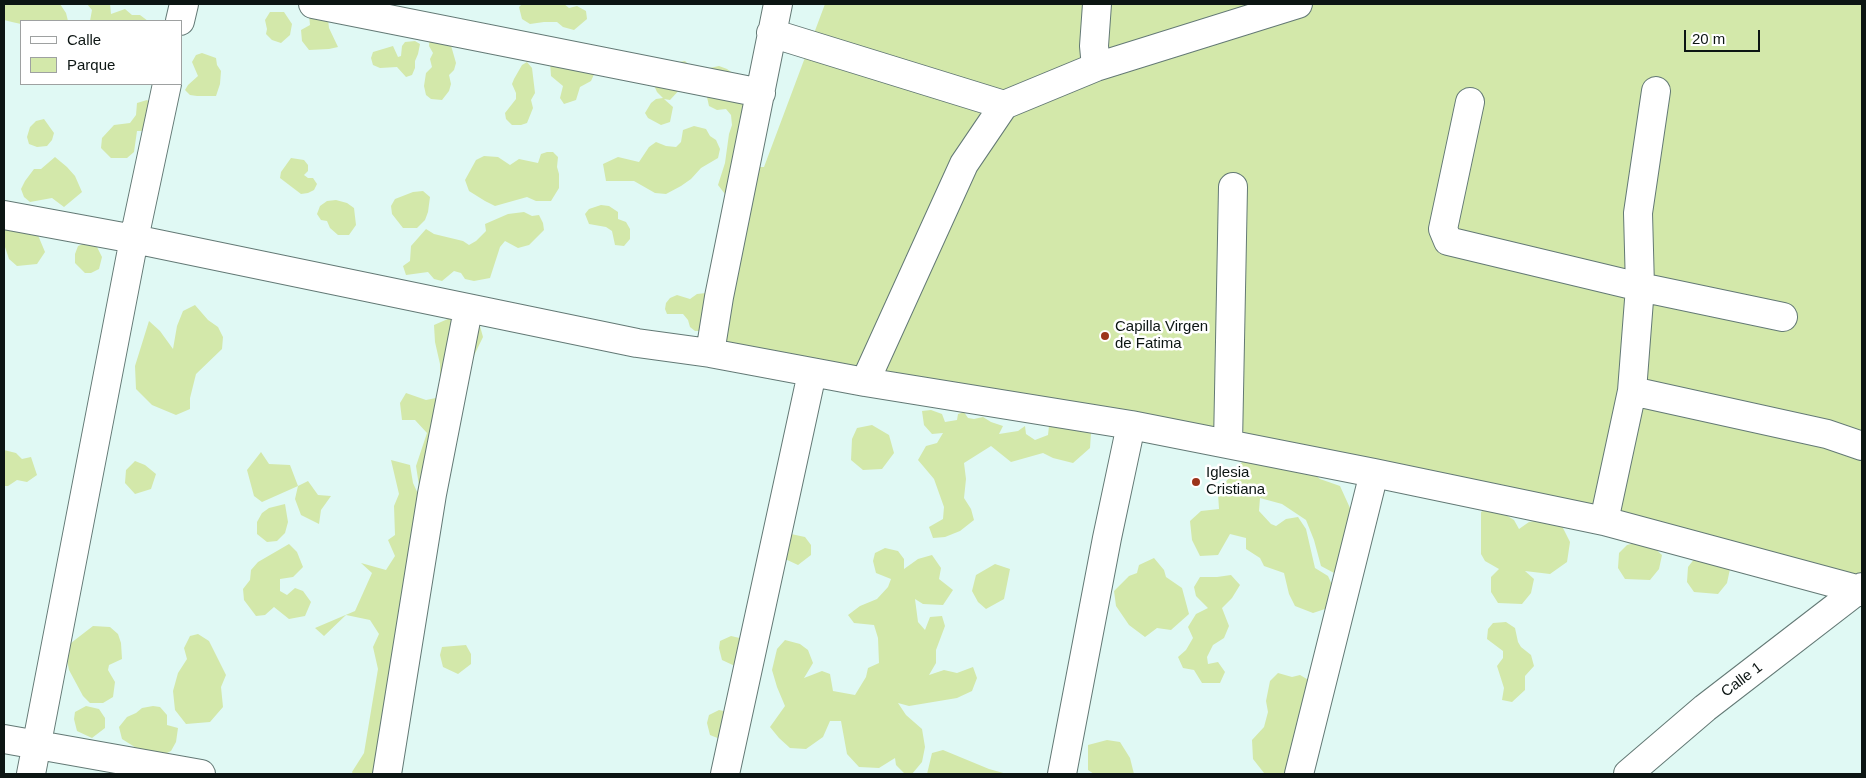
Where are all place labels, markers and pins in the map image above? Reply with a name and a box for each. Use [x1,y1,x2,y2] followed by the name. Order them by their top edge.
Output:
[1115,318,1208,353] place label: Capilla Virgen de Fatima
[1099,330,1111,342] marker: Capilla Virgen de Fatima
[1206,464,1265,499] place label: Iglesia Cristiana
[1190,476,1202,488] marker: Iglesia Cristiana

